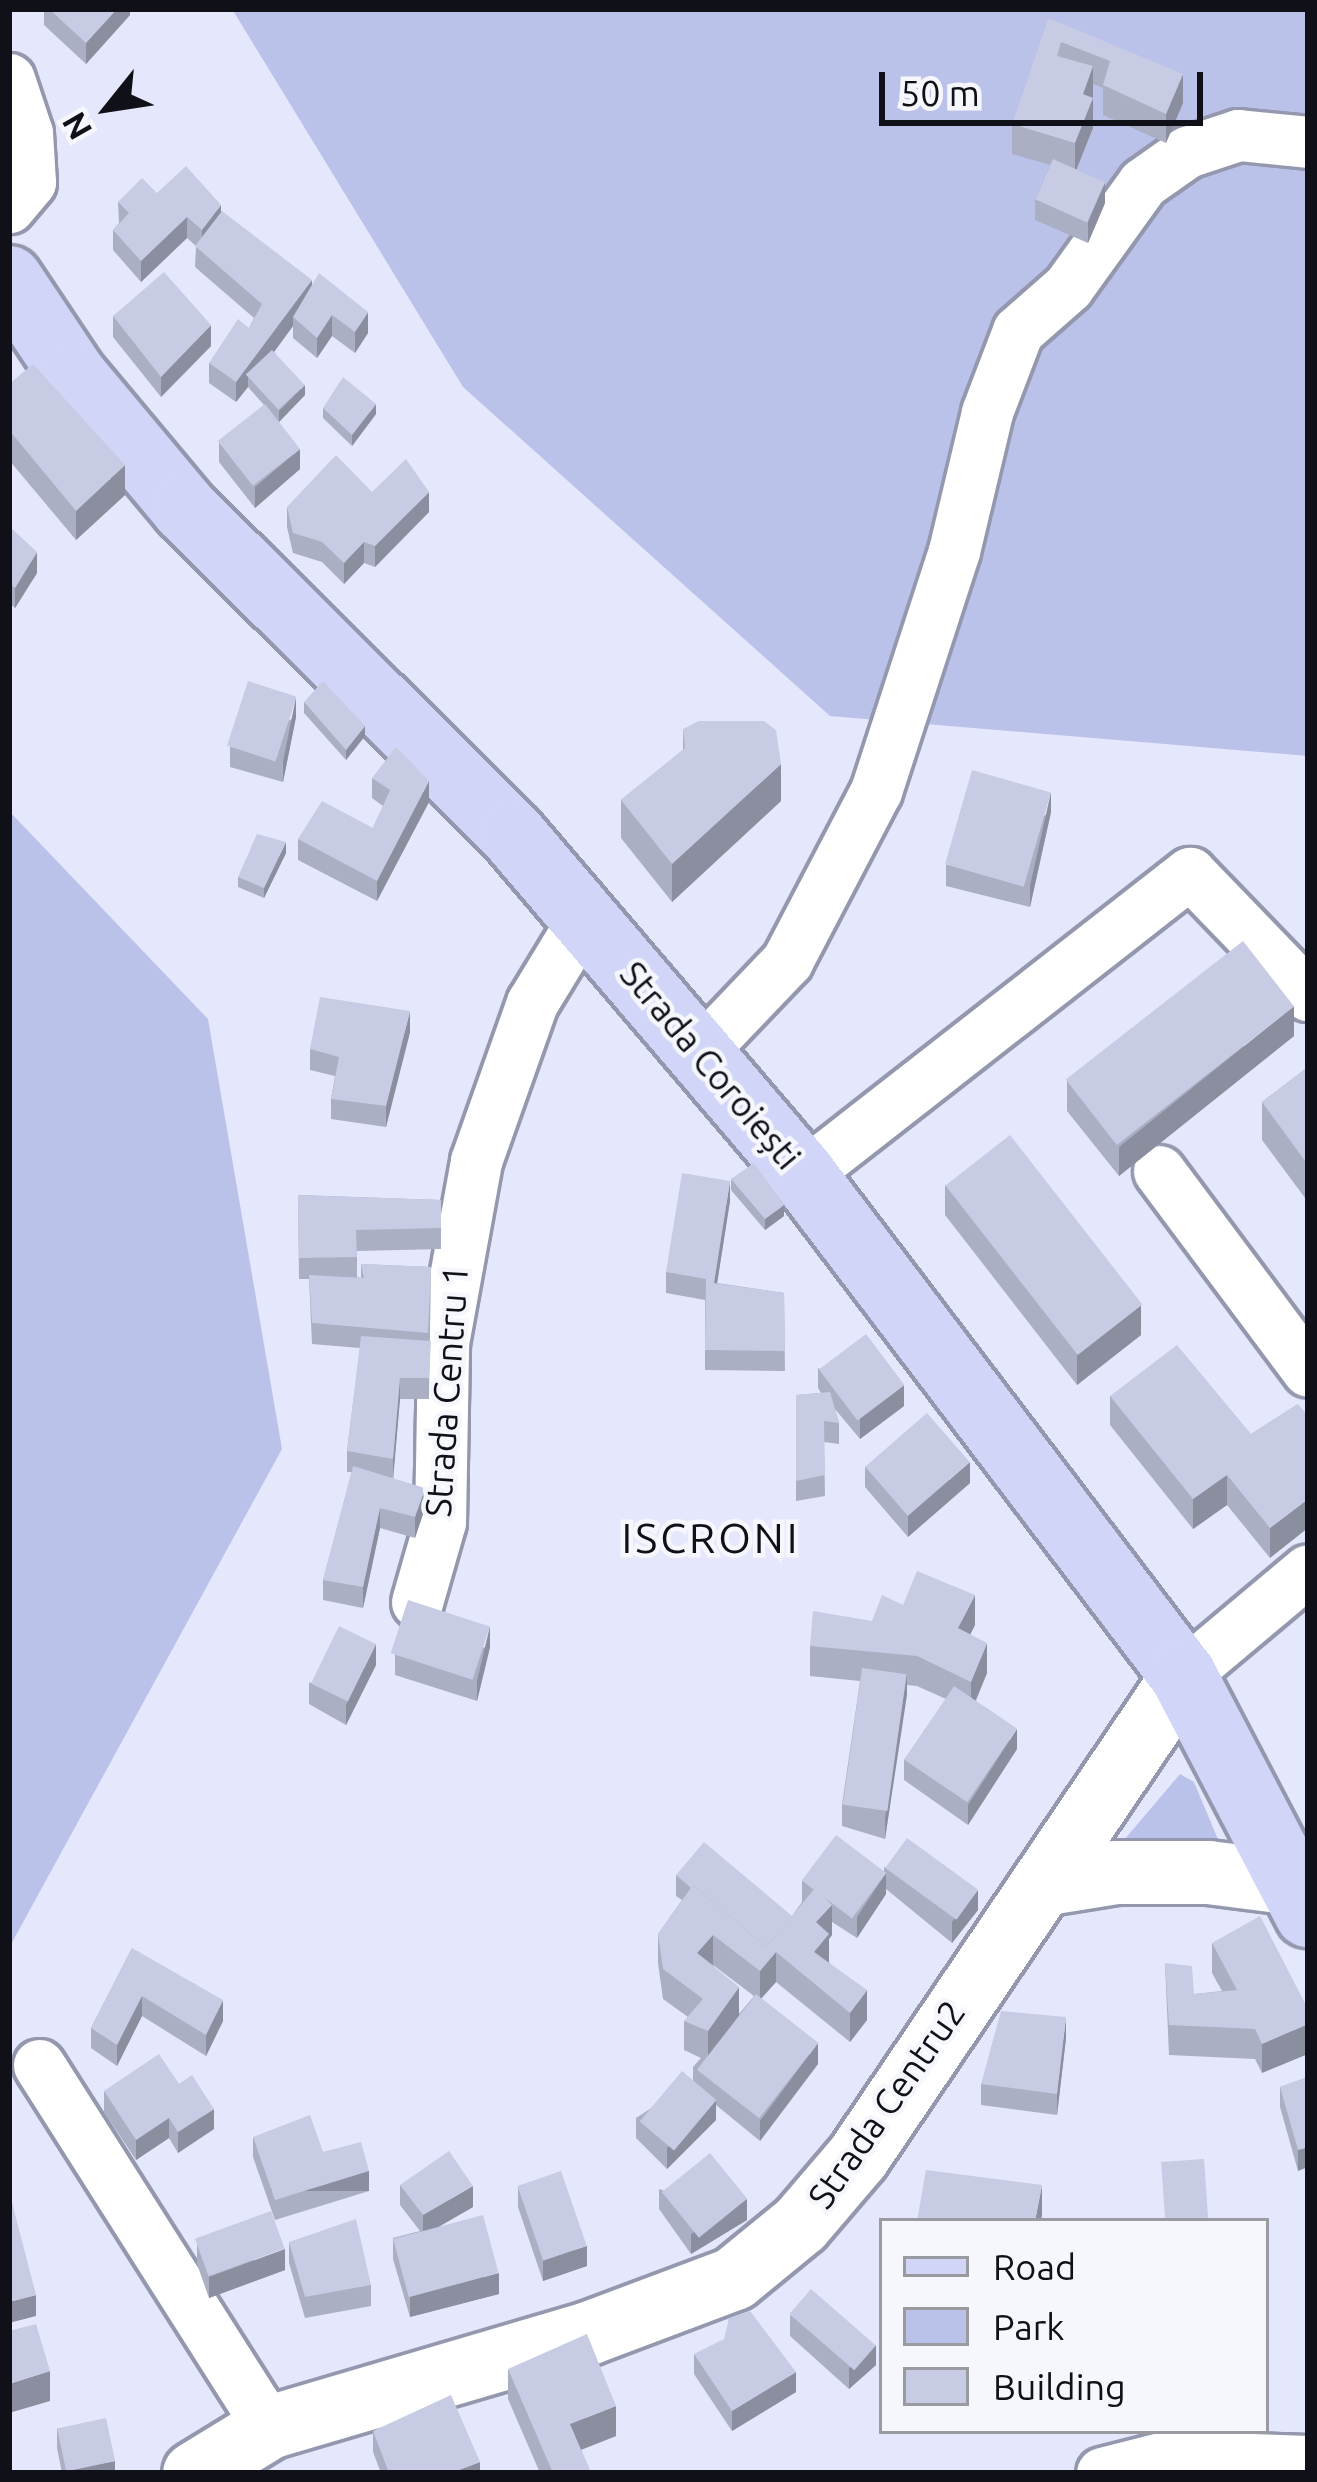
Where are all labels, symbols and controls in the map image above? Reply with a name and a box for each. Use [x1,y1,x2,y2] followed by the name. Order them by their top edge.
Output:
[48,48,168,168] north arrow
[885,48,1209,122] scale bar
[900,72,980,113] text: 50 m
[54,106,99,146] text: N
[612,952,810,1178] street label: Strada Coroiești
[416,1264,476,1518] street label: Strada Centru 1
[622,1513,800,1563] district label: ISCRONI
[798,1992,974,2216] street label: Strada Centru2
[879,2218,1269,2434] legend
[993,2246,1076,2287] text: Road
[993,2306,1065,2347] text: Park
[993,2366,1126,2407] text: Building

